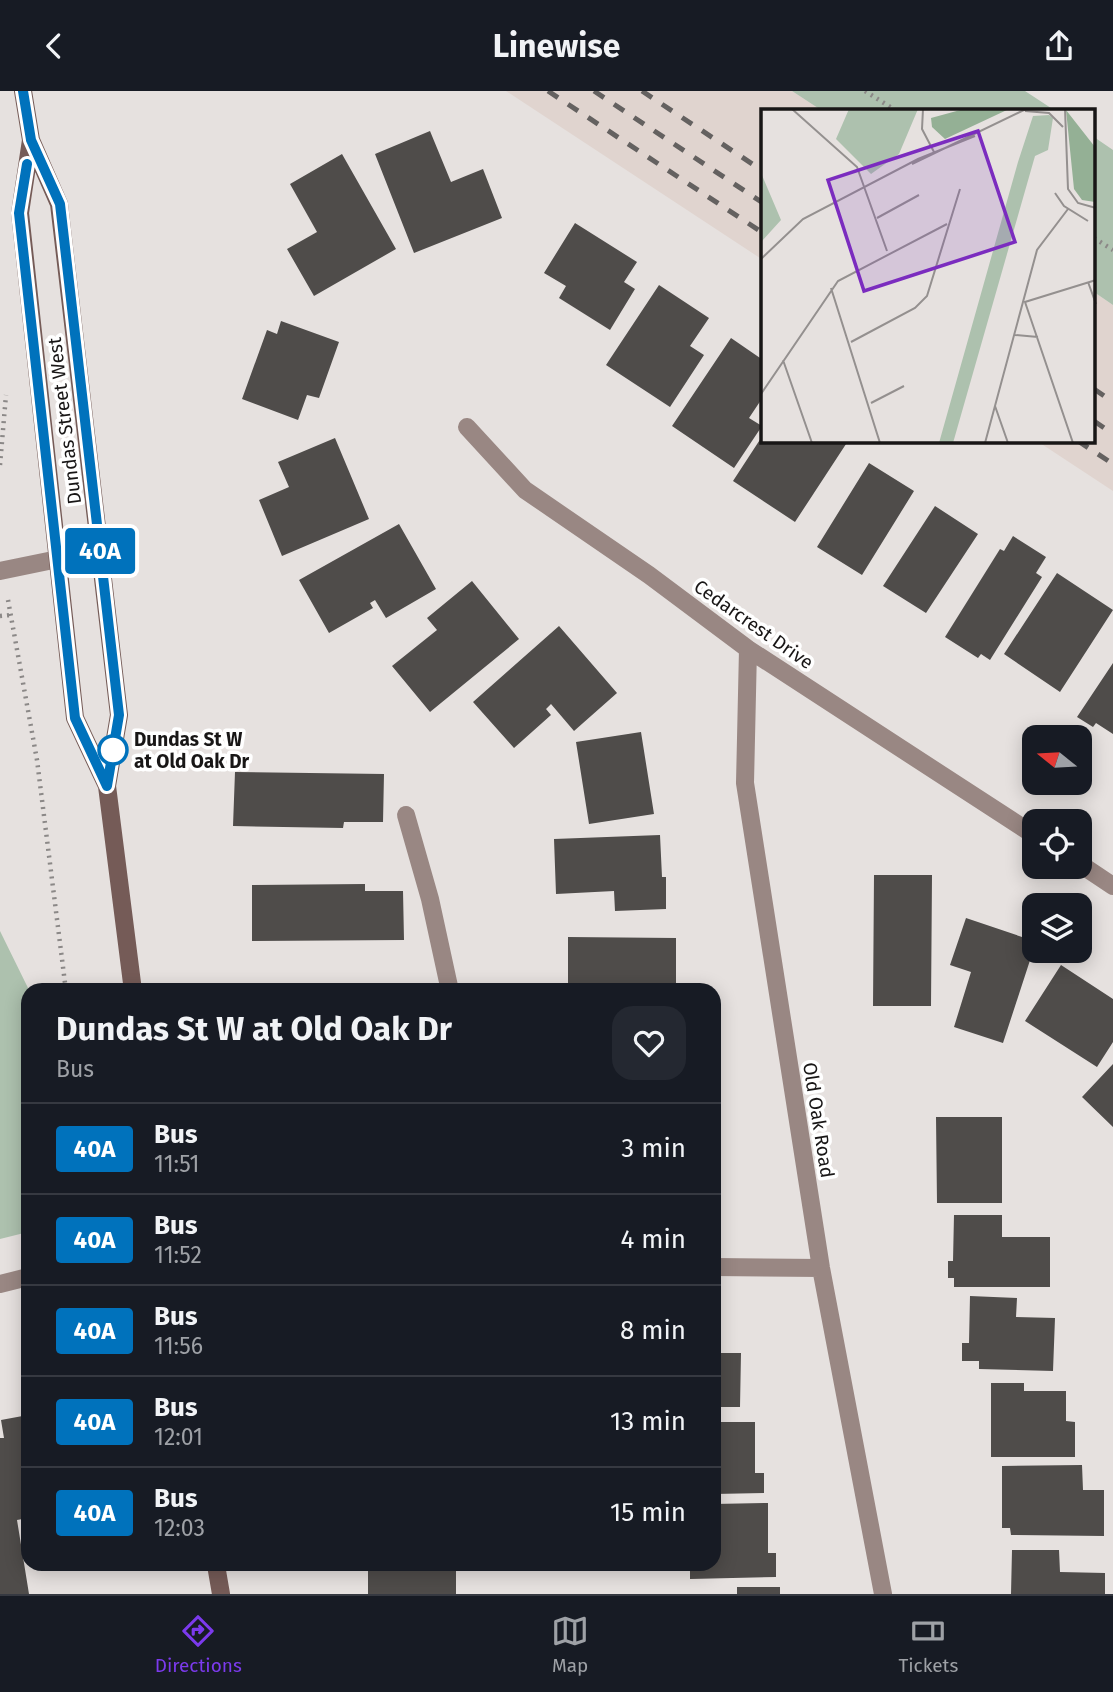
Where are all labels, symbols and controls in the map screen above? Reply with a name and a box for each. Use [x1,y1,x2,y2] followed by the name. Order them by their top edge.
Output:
[35,27,73,65] icon: back
[493,27,620,65] text: Linewise
[1040,27,1078,65] icon: share
[761,109,1096,443] inset map
[43,336,86,506] street label: Dundas Street West
[60,528,140,574] line badge: 40A
[79,537,121,565] text: 40A
[690,575,818,674] street label: Cedarcrest Drive
[1022,725,1092,795] north arrow
[1022,725,1092,963] map controls
[134,728,250,773] place label: Dundas St W at Old Oak Dr
[98,735,128,765] marker: Dundas St W at Old Oak Dr
[1022,809,1092,879] button: locate
[1022,893,1092,963] button: layers
[612,1006,686,1080] button: heart
[56,1009,452,1049] text: Dundas St W at Old Oak Dr
[56,1055,94,1083] text: Bus
[798,1061,839,1180] street label: Old Oak Road
[154,1119,197,1150] text: Bus
[621,1133,686,1164] text: 3 min
[74,1135,115,1163] text: 40A
[154,1150,200,1178] text: 11:51
[154,1210,197,1241] text: Bus
[620,1224,686,1255] text: 4 min
[74,1226,115,1254] text: 40A
[154,1241,202,1269] text: 11:52
[154,1301,197,1332] text: Bus
[620,1315,686,1346] text: 8 min
[74,1317,115,1345] text: 40A
[154,1332,203,1360] text: 11:56
[154,1392,197,1423] text: Bus
[610,1406,686,1437] text: 13 min
[74,1408,115,1436] text: 40A
[154,1423,203,1451] text: 12:01
[154,1483,197,1514] text: Bus
[610,1497,686,1528] text: 15 min
[74,1499,115,1527] text: 40A
[154,1514,205,1542] text: 12:03
[155,1612,242,1677] tab: Directions
[551,1612,589,1677] tab: Map
[898,1612,958,1677] tab: Tickets

